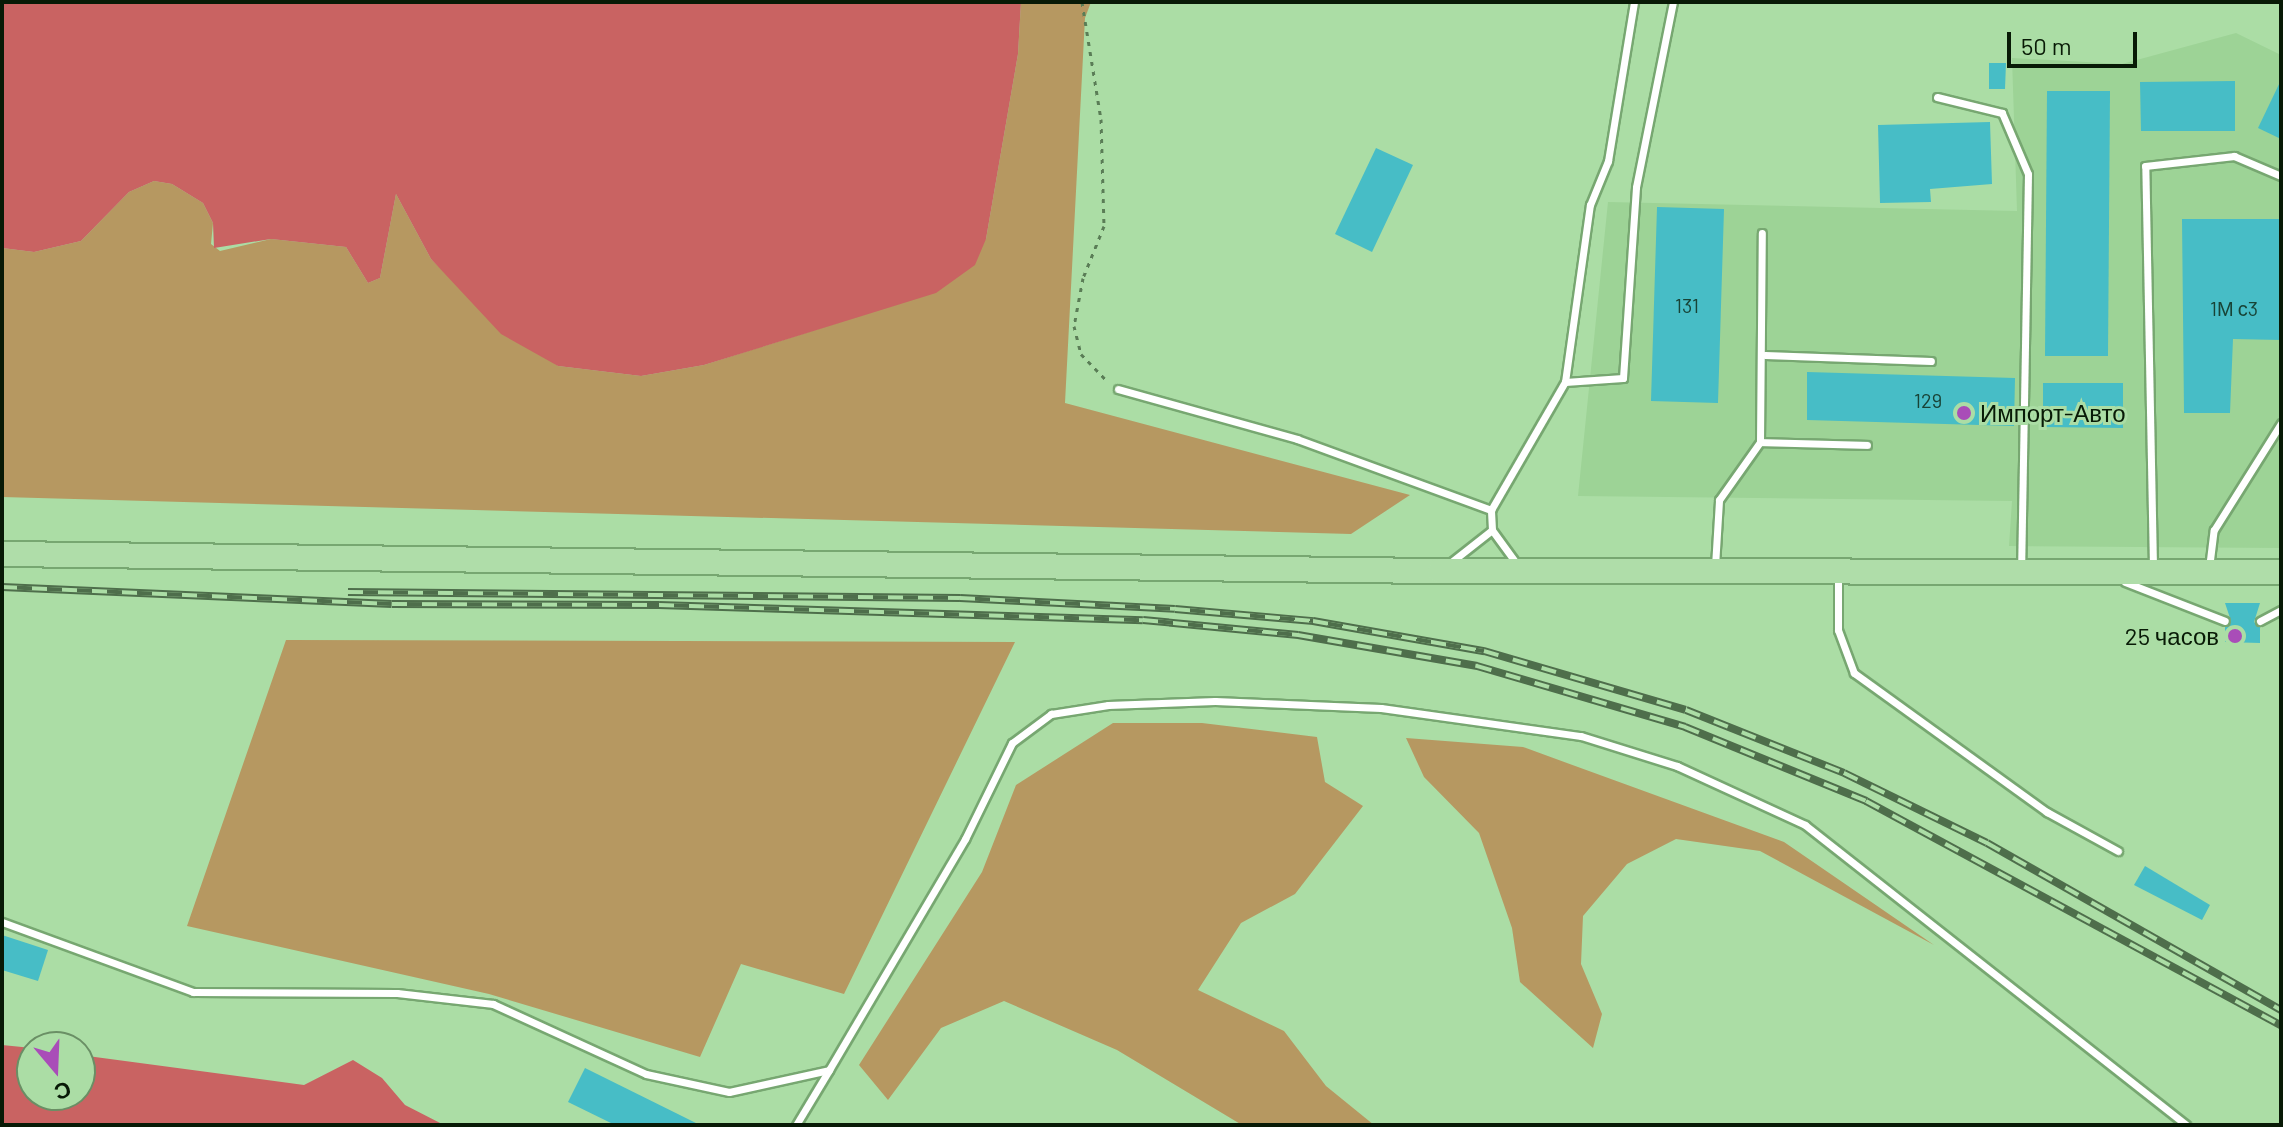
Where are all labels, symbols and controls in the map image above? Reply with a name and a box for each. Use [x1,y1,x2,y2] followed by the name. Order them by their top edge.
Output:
[2011,16,2141,66] scale bar
[2021,31,2072,60] text: 50 m
[1675,293,1699,317] house number: 131
[2210,296,2258,320] house number: 1М с3
[1914,388,1942,412] house number: 129
[1980,399,2126,427] place label: Импорт-Авто
[1955,404,1973,422] marker: Импорт-Авто
[2125,622,2219,650] place label: 25 часов
[2226,627,2244,645] marker: 25 часов
[16,1031,96,1111] north arrow
[51,1077,75,1107] text: С

